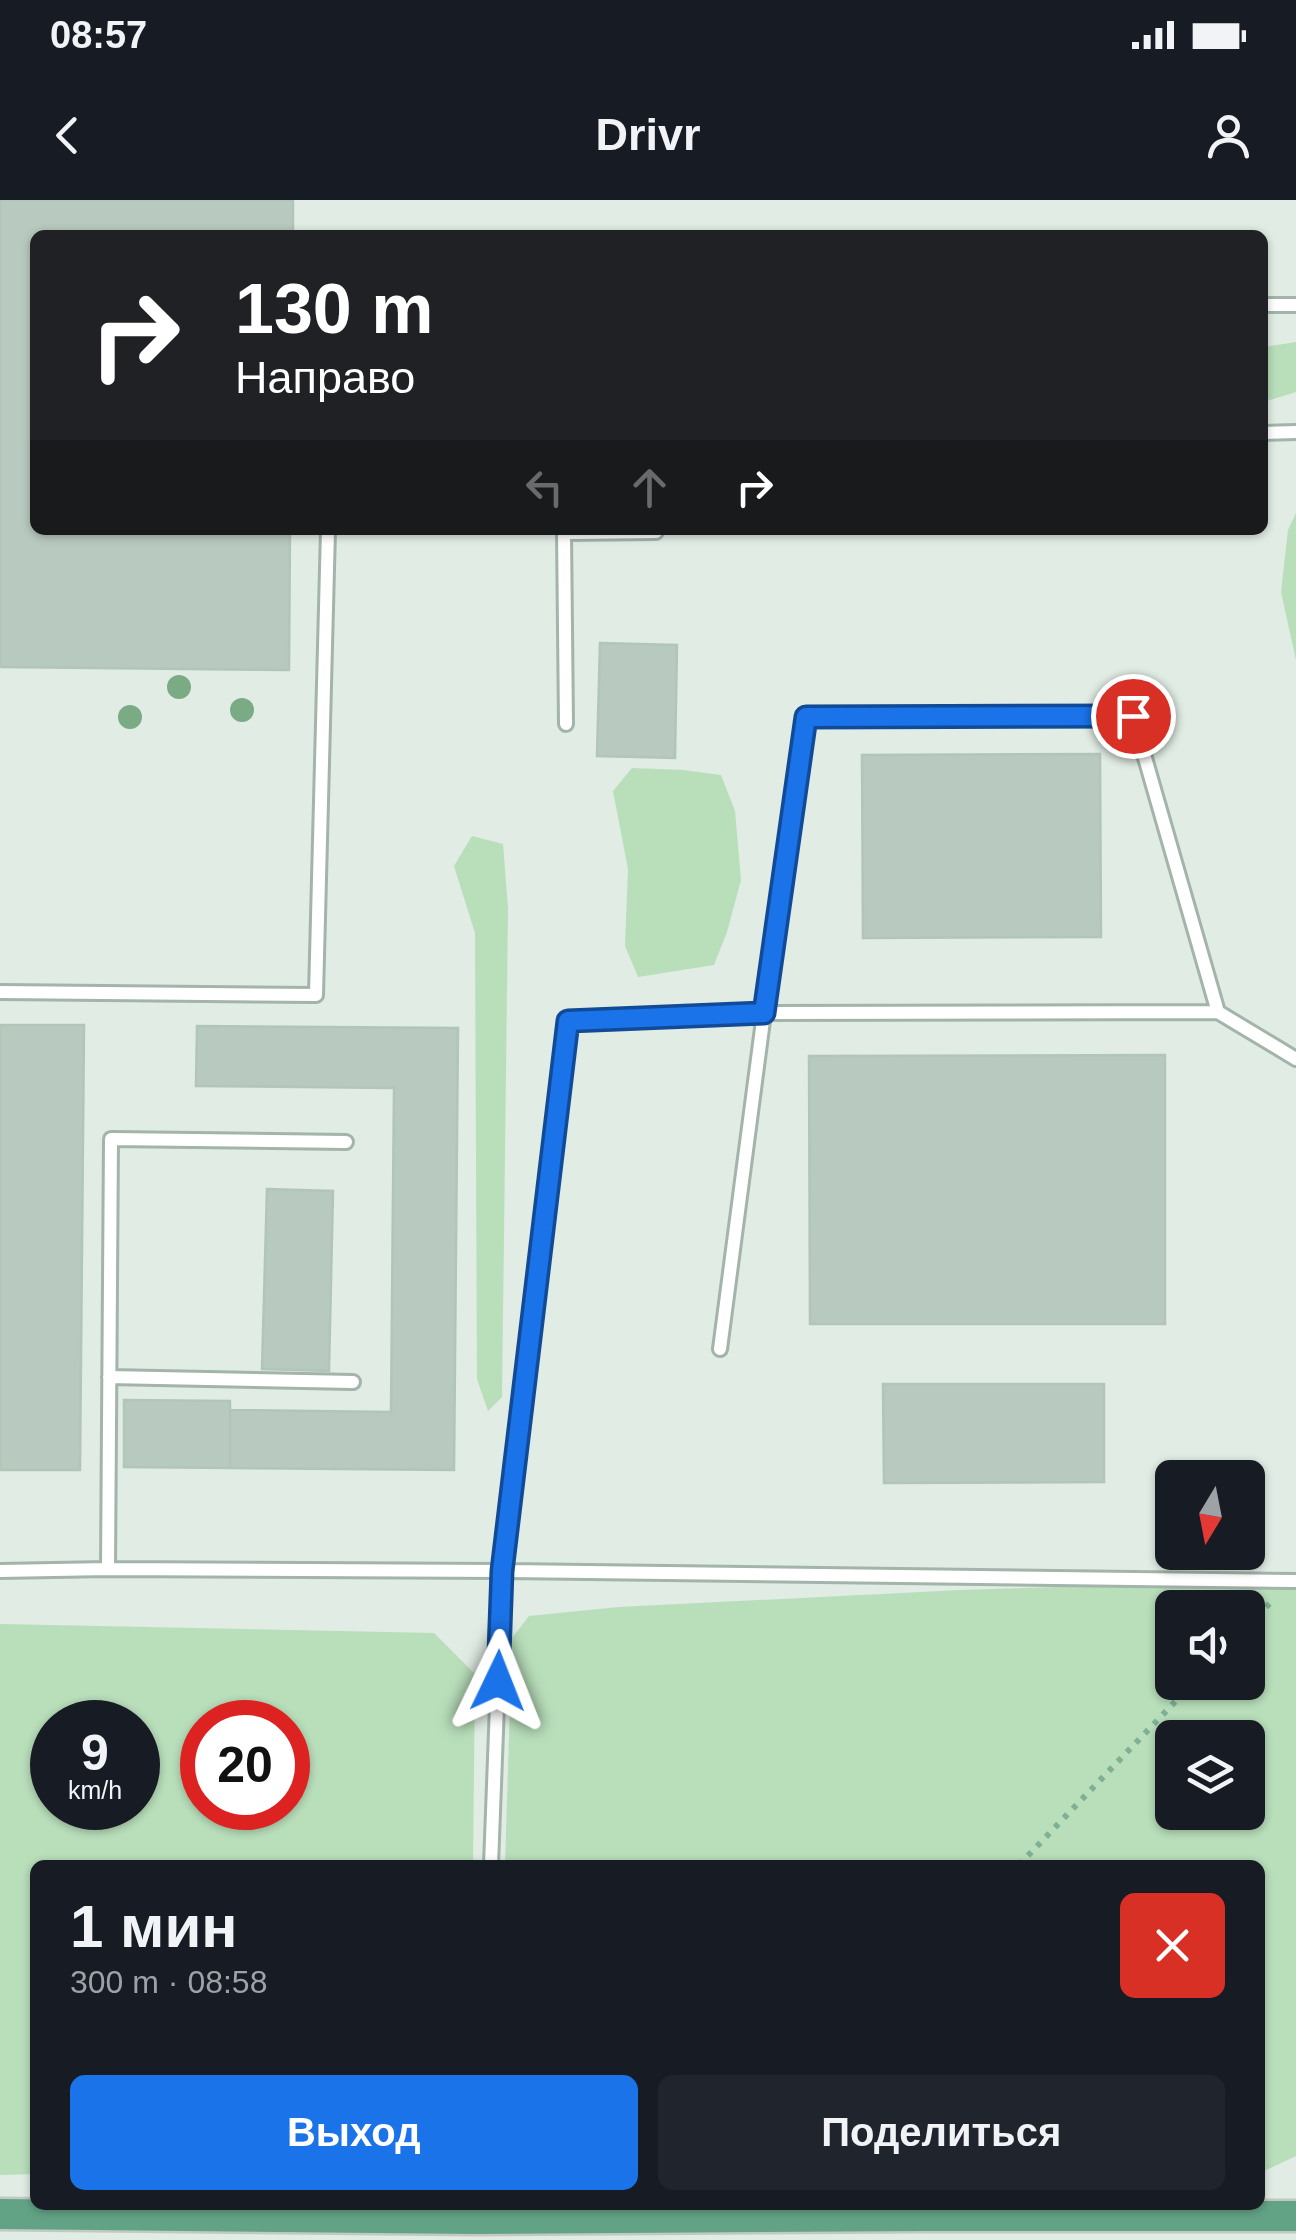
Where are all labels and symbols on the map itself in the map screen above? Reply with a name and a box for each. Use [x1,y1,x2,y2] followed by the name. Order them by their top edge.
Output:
[1091,674,1176,759] pin
[1155,1460,1265,1570] north arrow
[446,1629,550,1733] position arrow
[180,1700,310,1830] speed limit sign: 20

